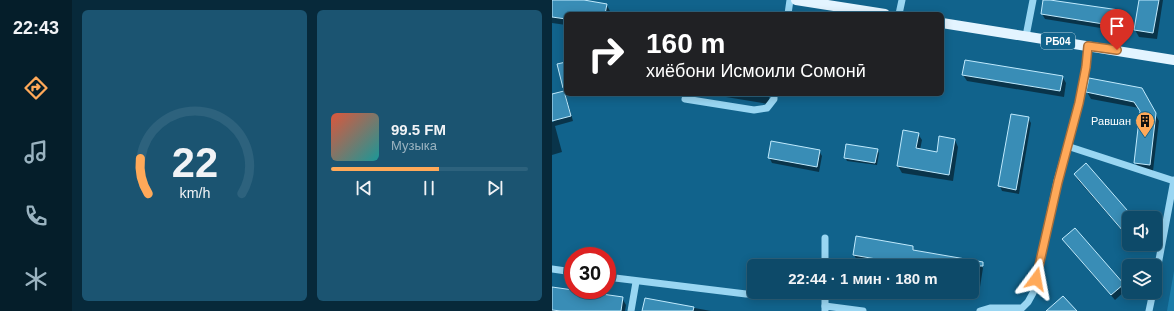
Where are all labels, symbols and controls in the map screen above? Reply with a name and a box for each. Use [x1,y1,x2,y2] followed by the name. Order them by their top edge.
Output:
[1100,9,1134,50] pin
[1106,15,1128,37] icon: arrive
[13,18,59,38] text: 22:43
[580,28,632,80] icon: right
[646,28,725,59] text: 160 m
[1041,33,1075,49] road number: РБ04
[646,61,866,81] text: хиёбони Исмоили Сомонӣ
[22,74,50,102] icon: directions
[1134,110,1156,138] building icon: Равшан
[1091,115,1131,127] place label: Равшан
[391,121,446,138] text: 99.5 FM
[22,138,50,166] icon: music
[171,138,218,185] text: 22
[391,138,437,153] text: Музыка
[353,177,375,199] icon: previous
[418,177,440,199] icon: pause
[484,177,506,199] icon: next
[179,184,210,200] text: km/h
[22,202,50,230] icon: phone
[1122,211,1162,299] map controls
[1122,211,1162,251] button: sound
[564,247,616,299] speed limit sign: 30
[1015,258,1057,300] position arrow
[1122,259,1162,299] button: layers
[22,265,50,293] icon: climate
[788,270,938,287] text: 22:44 · 1 мин · 180 m

